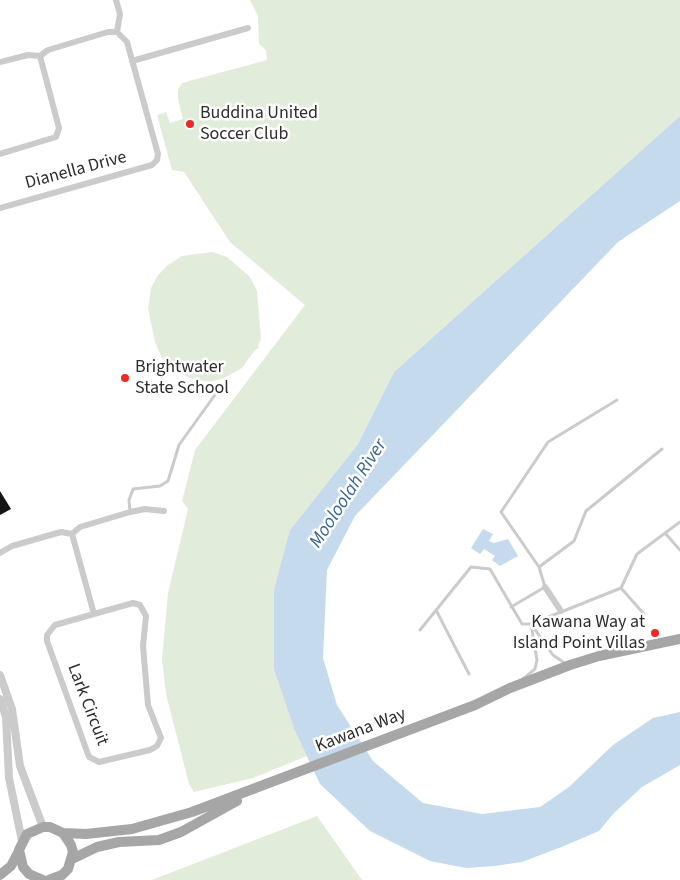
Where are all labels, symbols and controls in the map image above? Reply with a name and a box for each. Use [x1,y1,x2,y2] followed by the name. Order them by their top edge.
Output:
[200,103,318,146] place label: Buddina United Soccer Club
[184,118,196,130] marker: Buddina United Soccer Club
[23,147,129,195] street label: Dianella Drive
[135,357,229,399] place label: Brightwater State School
[119,372,131,384] marker: Brightwater State School
[305,435,393,553] water label: Mooloolah River
[513,612,645,654] place label: Kawana Way at Island Point Villas
[649,627,661,639] marker: Kawana Way at Island Point Villas
[62,661,112,749] street label: Lark Circuit
[313,704,409,758] street label: Kawana Way

